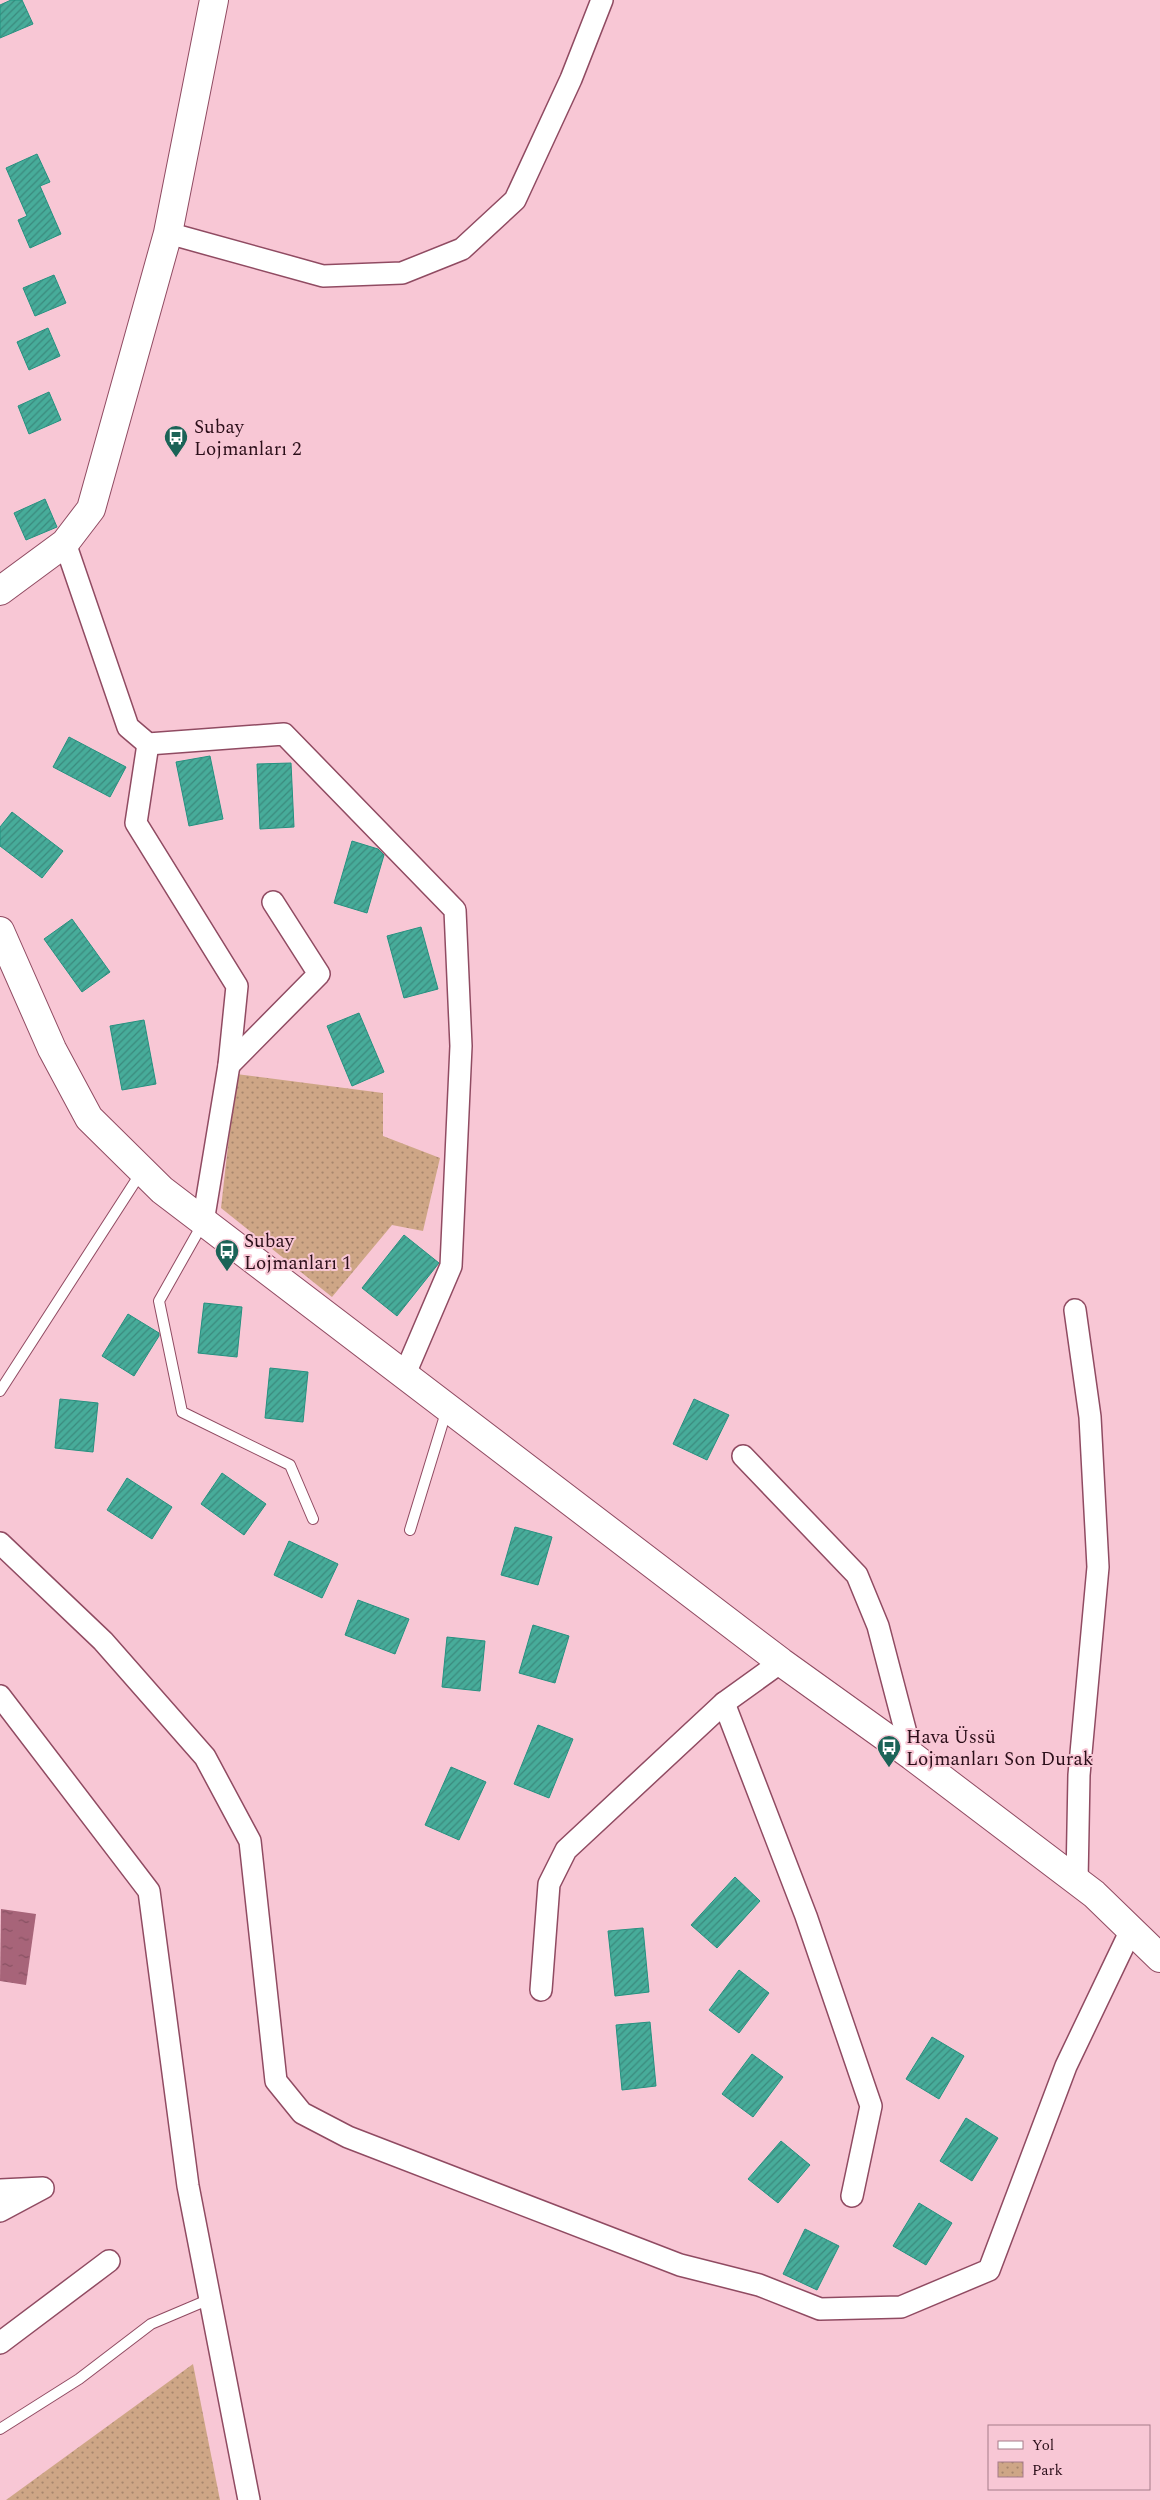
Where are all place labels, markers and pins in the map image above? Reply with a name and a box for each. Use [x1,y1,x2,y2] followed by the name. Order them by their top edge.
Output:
[194,413,301,464] place label: Subay Lojmanları 2
[163,424,189,458] bus stop icon: Subay Lojmanları 2
[244,1227,351,1278] place label: Subay Lojmanları 1
[214,1238,240,1272] bus stop icon: Subay Lojmanları 1
[906,1723,1094,1774] place label: Hava Üssü Lojmanları Son Durak
[876,1734,902,1768] bus stop icon: Hava Üssü Lojmanları Son Durak

